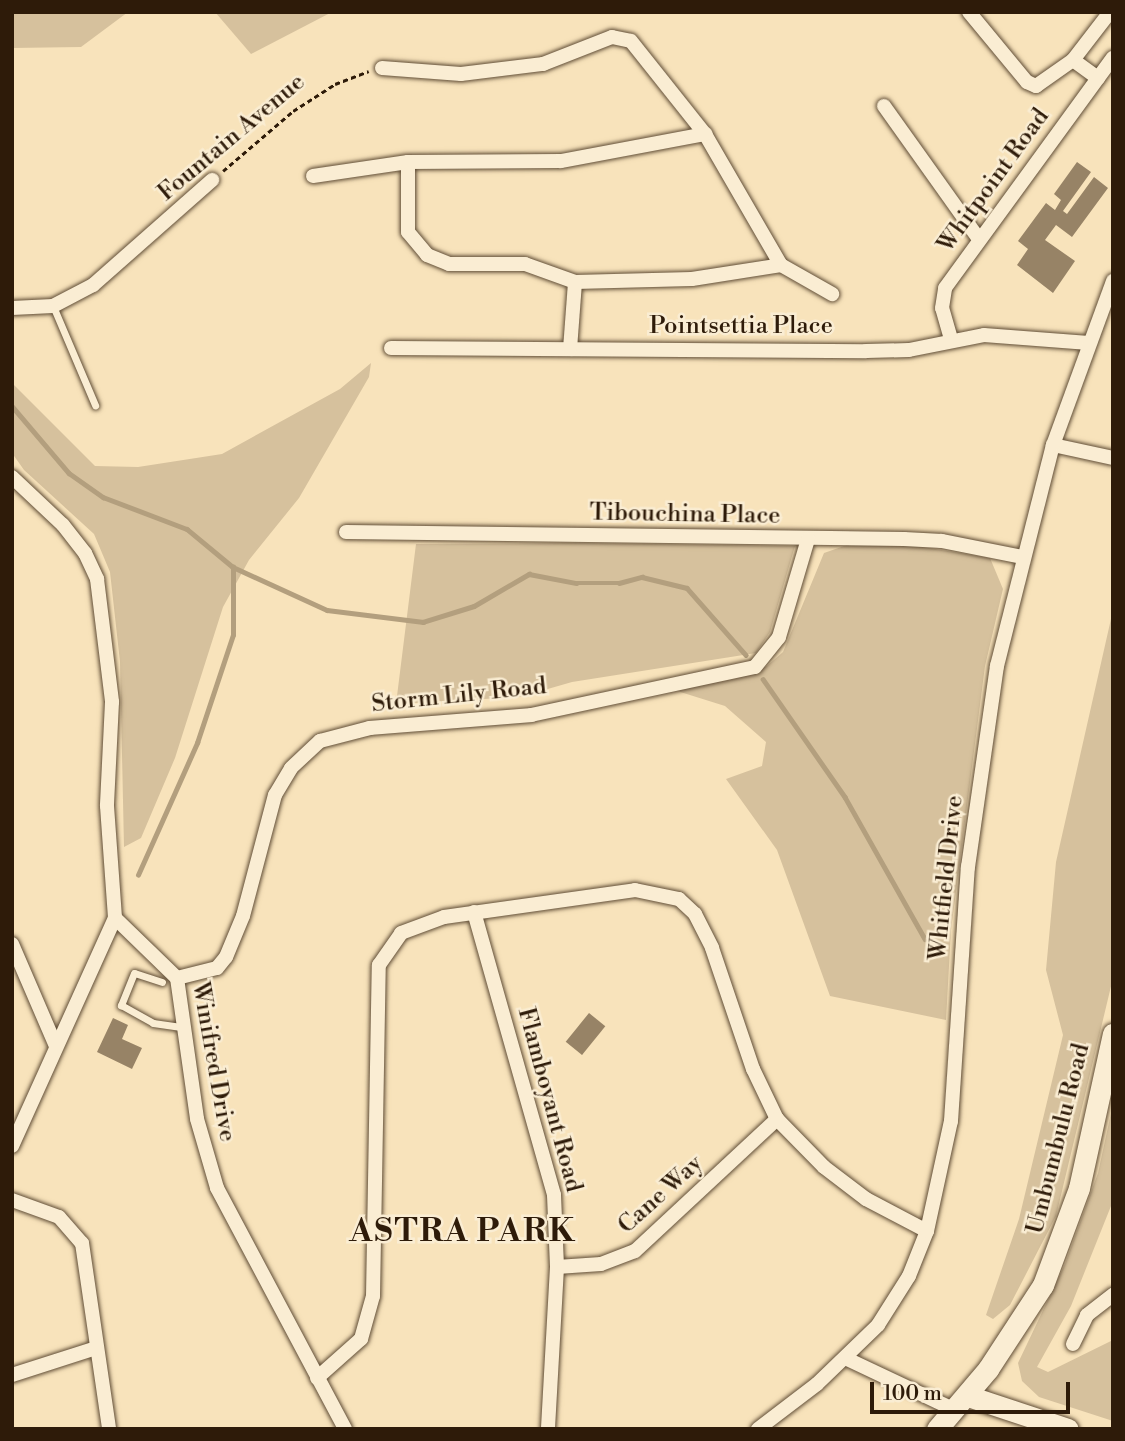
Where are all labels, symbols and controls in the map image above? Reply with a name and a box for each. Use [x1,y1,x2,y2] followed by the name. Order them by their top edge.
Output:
[153,68,311,208] street label: Fountain Avenue
[932,103,1056,259] street label: Whitpoint Road
[649,313,833,341] street label: Pointsettia Place
[589,499,781,531] street label: Tibouchina Place
[370,673,548,719] street label: Storm Lily Road
[924,794,970,962] street label: Whitfield Drive
[185,980,241,1144] street label: Winifred Drive
[511,1005,587,1195] street label: Flamboyant Road
[1021,1041,1097,1237] street label: Umbumbulu Road
[613,1150,709,1240] street label: Cane Way
[351,1212,575,1250] district label: ASTRA PARK
[873,1368,1072,1412] scale bar
[883,1381,942,1407] text: 100 m

